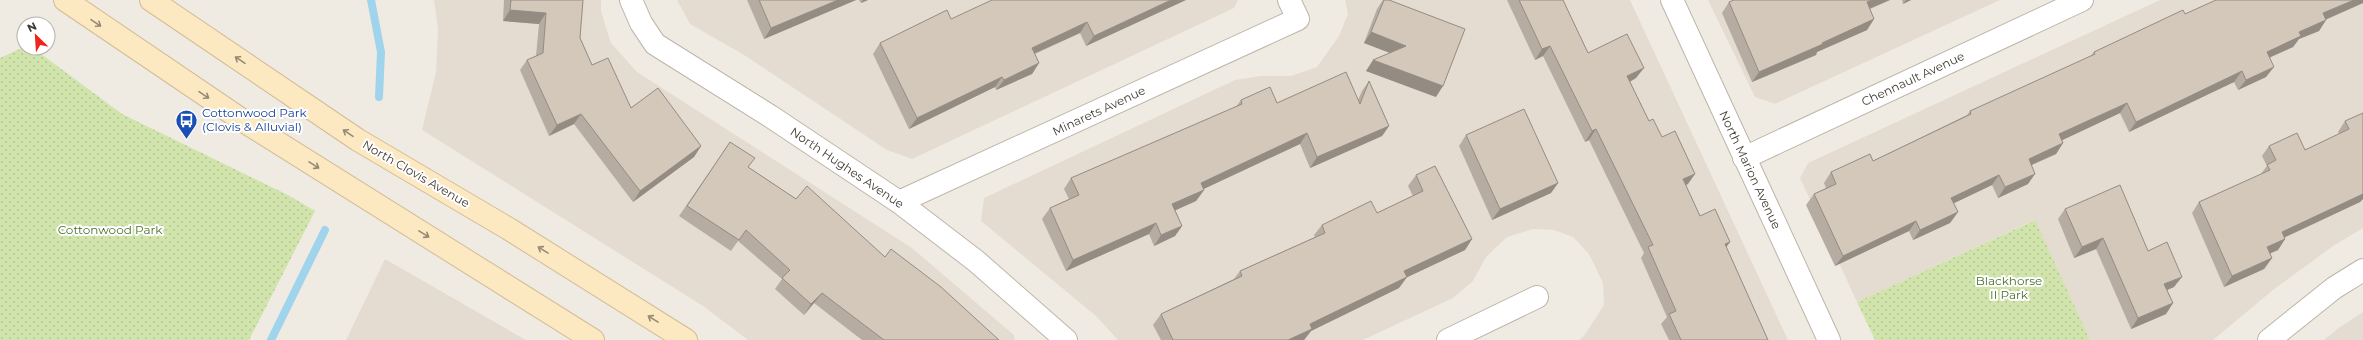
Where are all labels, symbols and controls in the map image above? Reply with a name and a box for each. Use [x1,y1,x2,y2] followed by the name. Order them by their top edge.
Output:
[16,16,56,56] north arrow
[25,19,39,35] text: N
[90,19,101,27] one-way arrow
[1859,48,1967,109] street label: Chennault Avenue
[235,56,246,64] one-way arrow
[1050,82,1148,139] street label: Minarets Avenue
[198,92,210,100] one-way arrow
[202,105,308,134] place label: Cottonwood Park (Clovis & Alluvial)
[173,107,199,140] bus stop icon: Cottonwood Park (Clovis & Alluvial)
[1716,108,1785,231] street label: North Marion Avenue
[788,124,907,211] street label: North Hughes Avenue
[342,129,353,137] one-way arrow
[360,137,473,210] street label: North Clovis Avenue
[308,162,320,170] one-way arrow
[58,222,163,237] park label: Cottonwood Park
[418,231,430,239] one-way arrow
[537,246,549,254] one-way arrow
[1976,273,2042,302] park label: Blackhorse II Park
[647,315,659,323] one-way arrow

